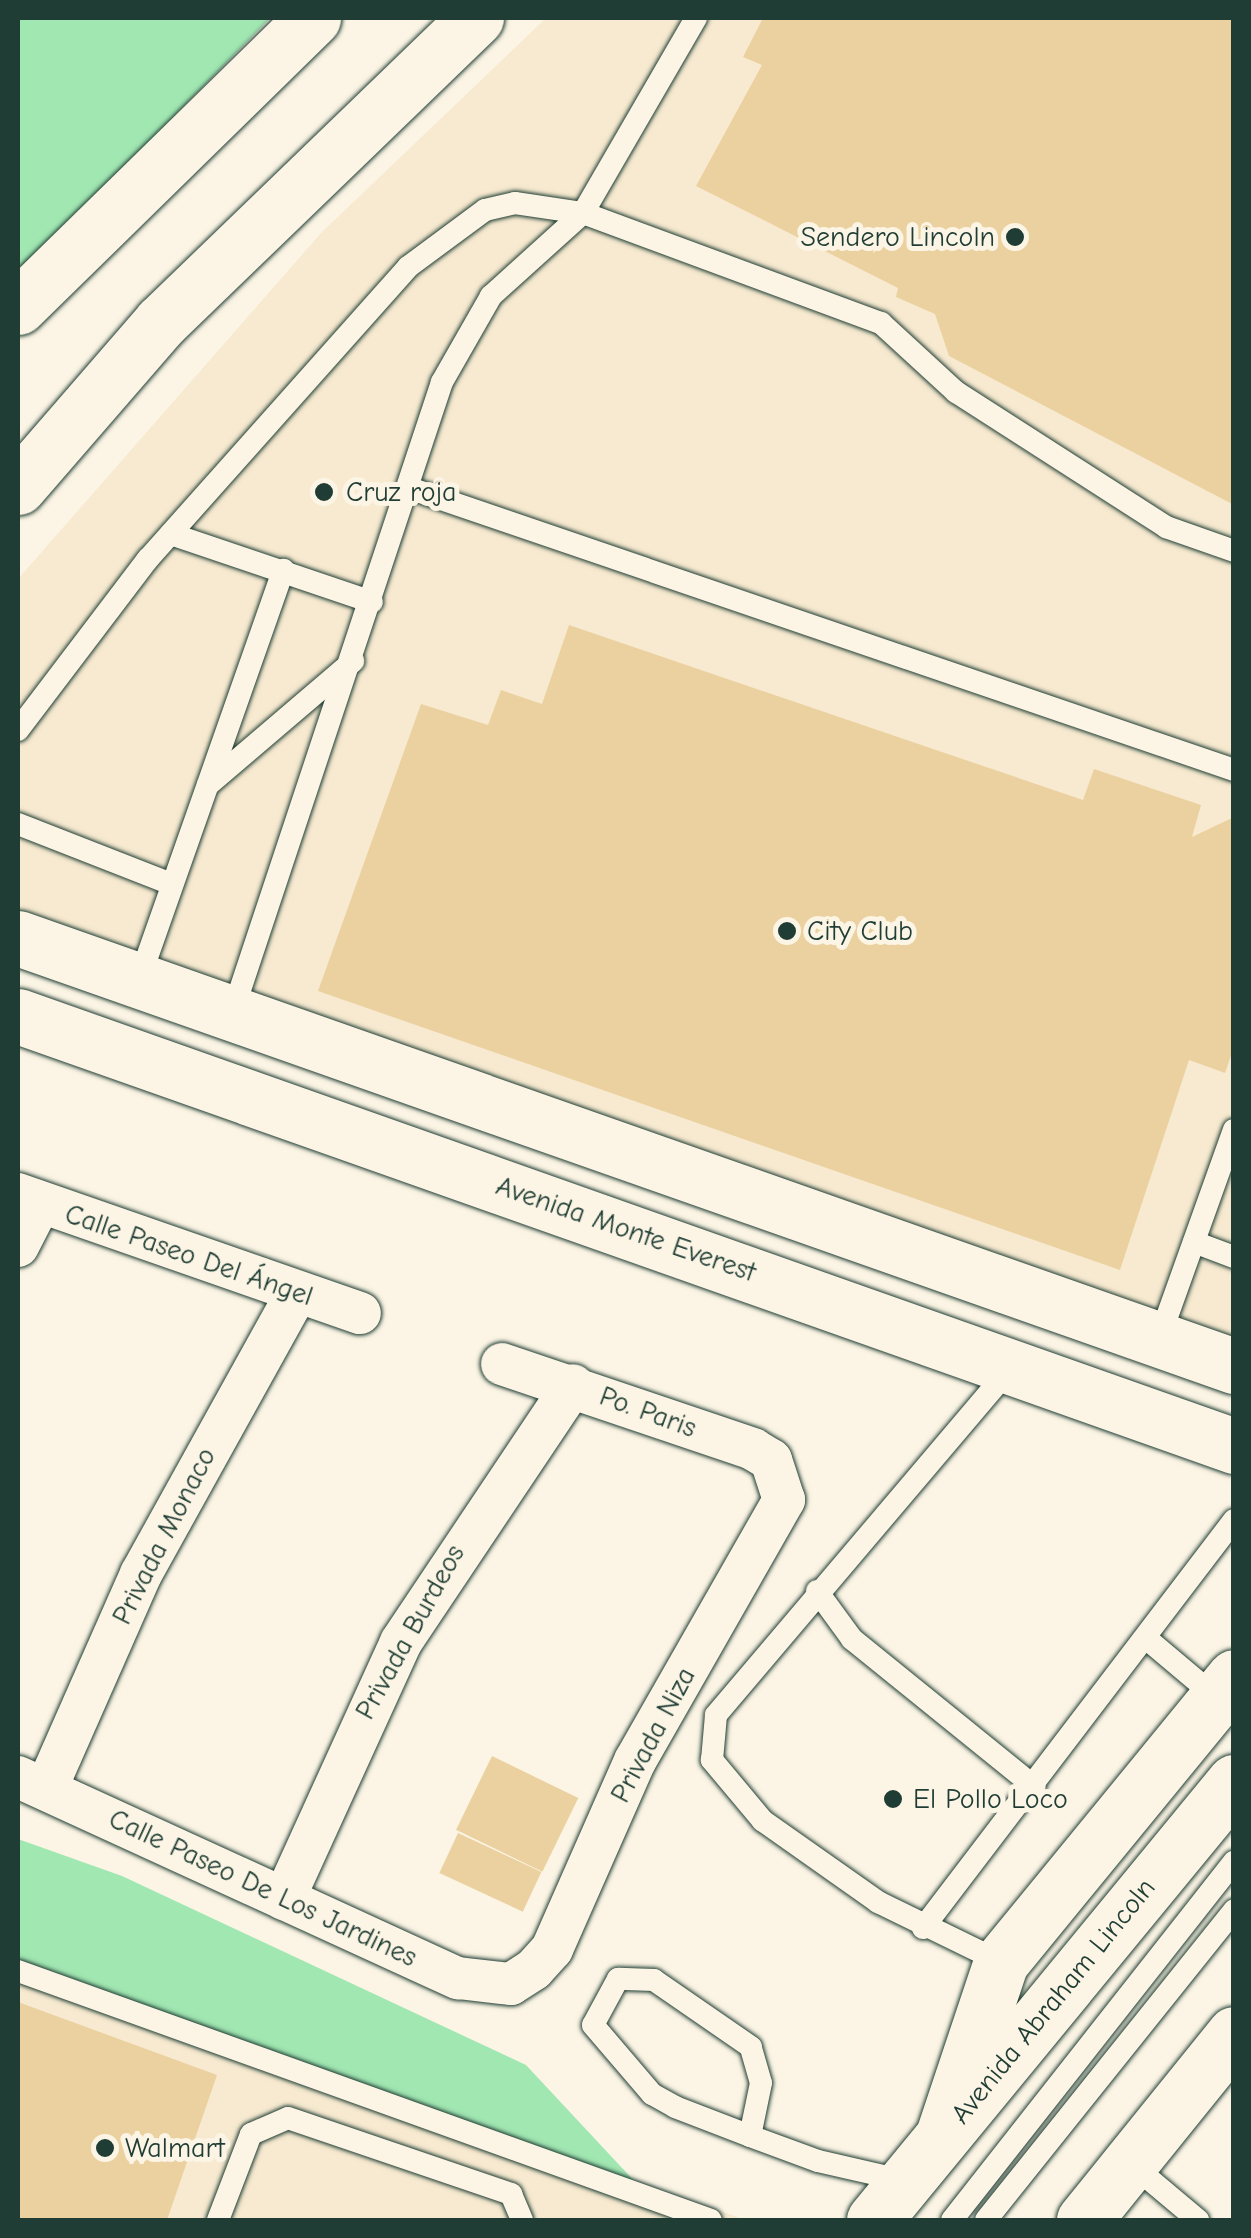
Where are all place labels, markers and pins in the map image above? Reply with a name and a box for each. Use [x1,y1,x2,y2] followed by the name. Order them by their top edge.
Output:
[801,220,995,254] place label: Sendero Lincoln
[1004,226,1026,248] marker: Sendero Lincoln
[346,475,456,509] place label: Cruz roja
[311,479,337,505] marker: Cruz roja
[807,914,913,948] place label: City Club
[776,920,798,942] marker: City Club
[913,1782,1068,1816] place label: El Pollo Loco
[882,1788,904,1810] marker: El Pollo Loco
[125,2131,225,2165] place label: Walmart
[94,2137,116,2159] marker: Walmart

